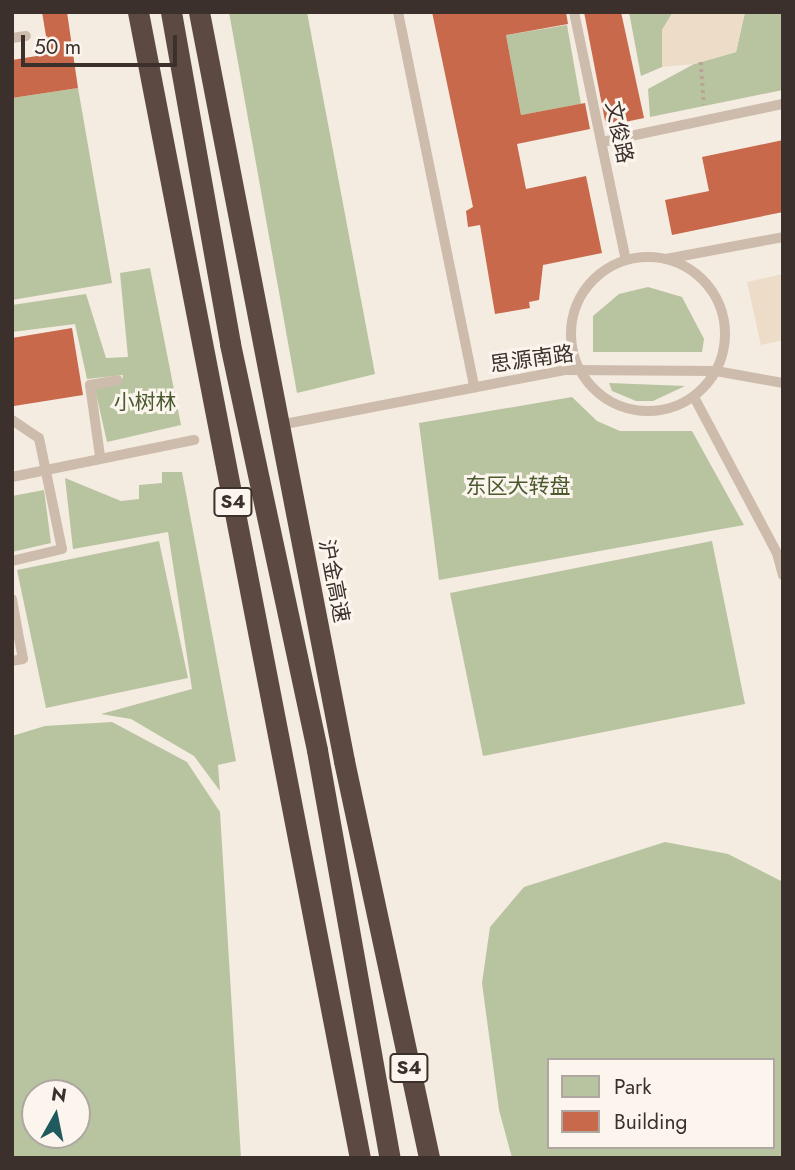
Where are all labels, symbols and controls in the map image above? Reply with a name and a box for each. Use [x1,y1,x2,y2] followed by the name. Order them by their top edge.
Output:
[24,21,180,65] scale bar
[34,32,81,62] text: 50 m
[600,99,638,165] street label: 文俊路
[489,341,575,377] street label: 思源南路
[114,389,176,415] park label: 小树林
[466,473,570,499] park label: 东区大转盘
[212,486,254,517] road number: S4
[314,537,354,625] street label: 沪金高速
[388,1052,430,1084] road number: S4
[546,1058,774,1149] legend
[614,1072,651,1102] text: Park
[21,1079,91,1149] north arrow
[49,1080,69,1109] text: N
[614,1107,687,1137] text: Building

